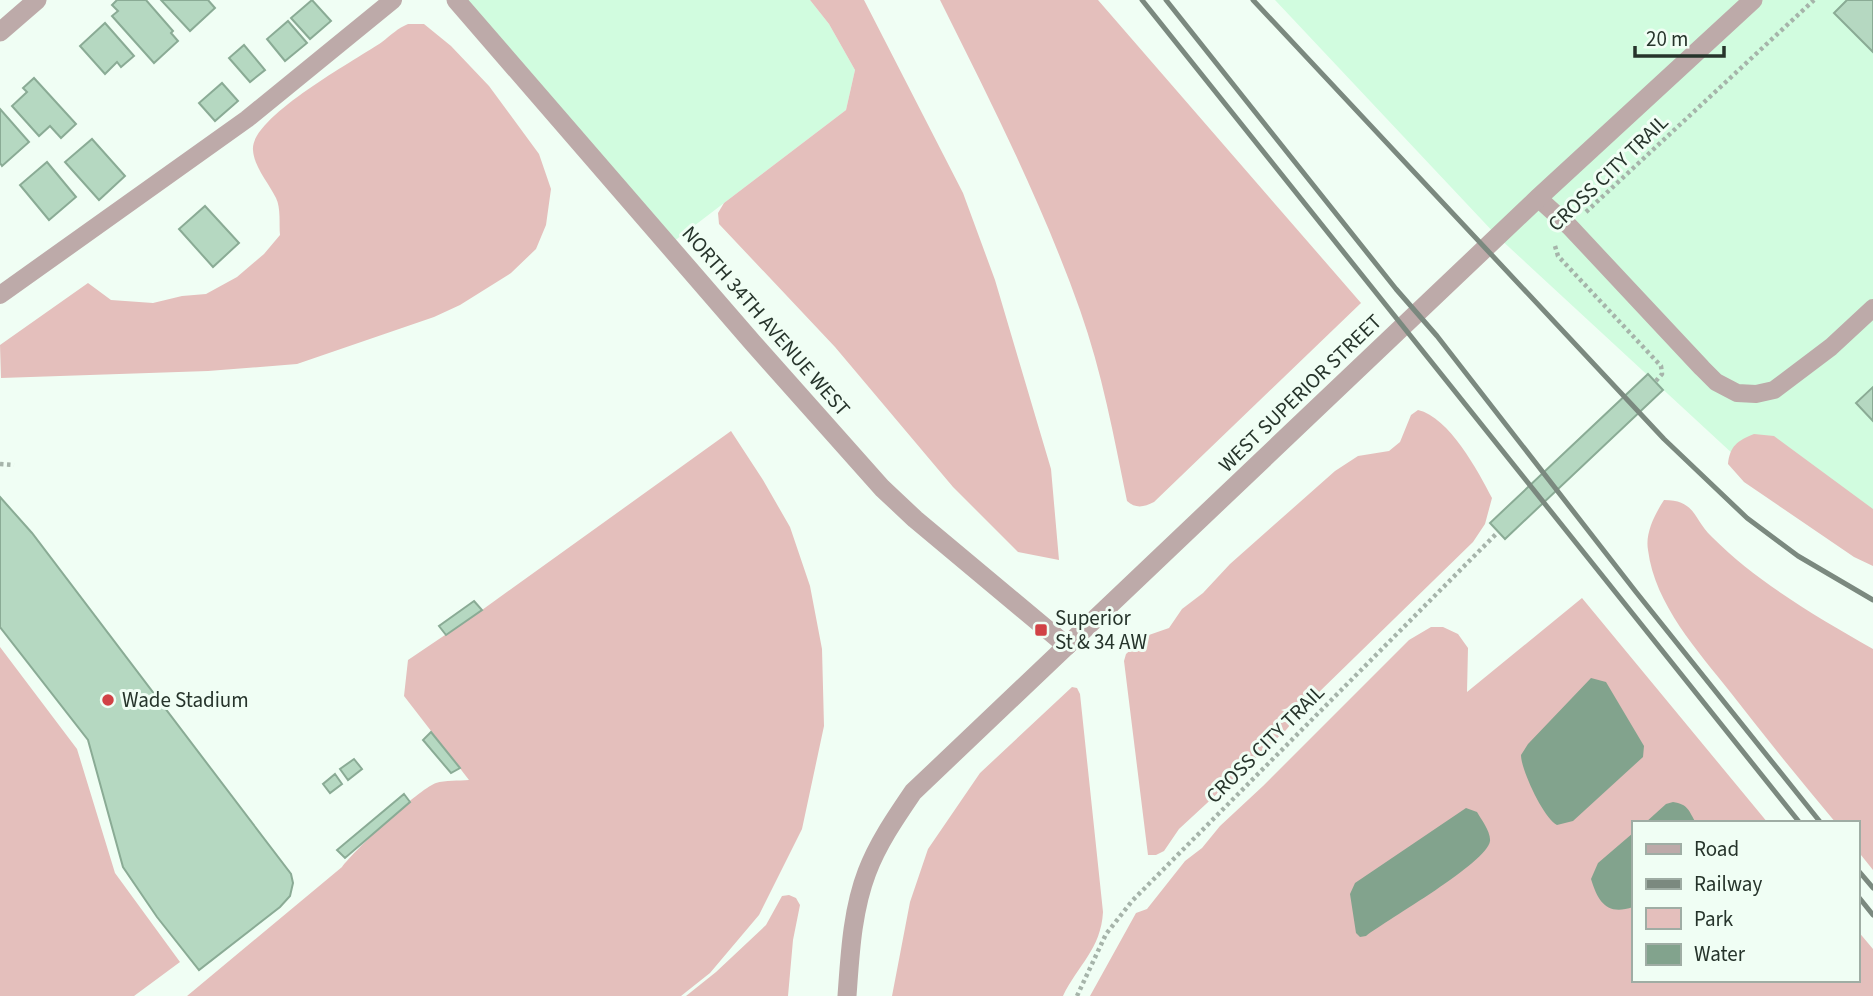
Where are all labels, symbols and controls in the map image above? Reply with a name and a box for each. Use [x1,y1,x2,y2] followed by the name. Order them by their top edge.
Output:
[1635,14,1724,58] scale bar
[1646,24,1688,54] text: 20 m
[1541,108,1675,238] street label: CROSS CITY TRAIL
[675,219,857,423] street label: NORTH 34TH AVENUE WEST
[1212,307,1388,479] street label: WEST SUPERIOR STREET
[1055,603,1147,657] place label: Superior St & 34 AW
[1033,622,1049,638] marker: Superior St & 34 AW
[1199,678,1331,810] street label: CROSS CITY TRAIL
[122,685,249,715] place label: Wade Stadium
[100,692,116,708] marker: Wade Stadium
[1632,821,1859,982] legend
[1694,834,1739,864] text: Road
[1694,869,1762,899] text: Railway
[1694,904,1734,934] text: Park
[1694,939,1746,969] text: Water

